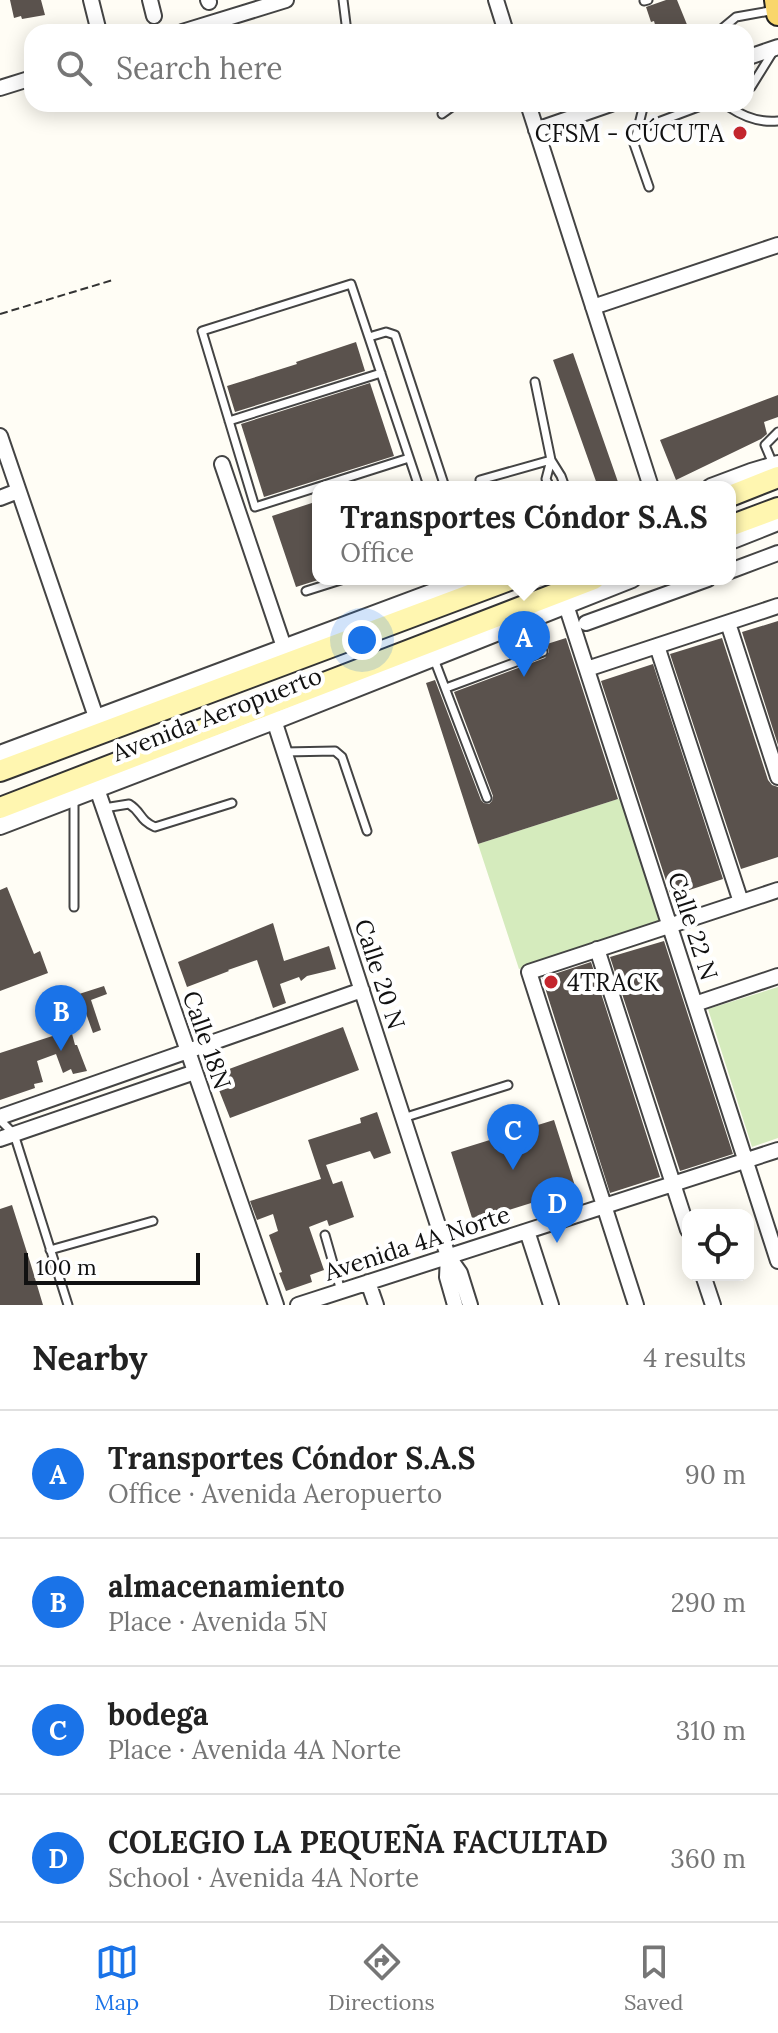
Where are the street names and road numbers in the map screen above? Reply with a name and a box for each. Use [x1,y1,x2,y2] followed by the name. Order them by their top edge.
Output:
[107,660,326,769] street label: Avenida Aeropuerto
[661,868,725,984] street label: Calle 22 N
[348,915,412,1033] street label: Calle 20 N
[176,987,238,1093] street label: Calle 18N
[319,1198,514,1288] street label: Avenida 4A Norte

